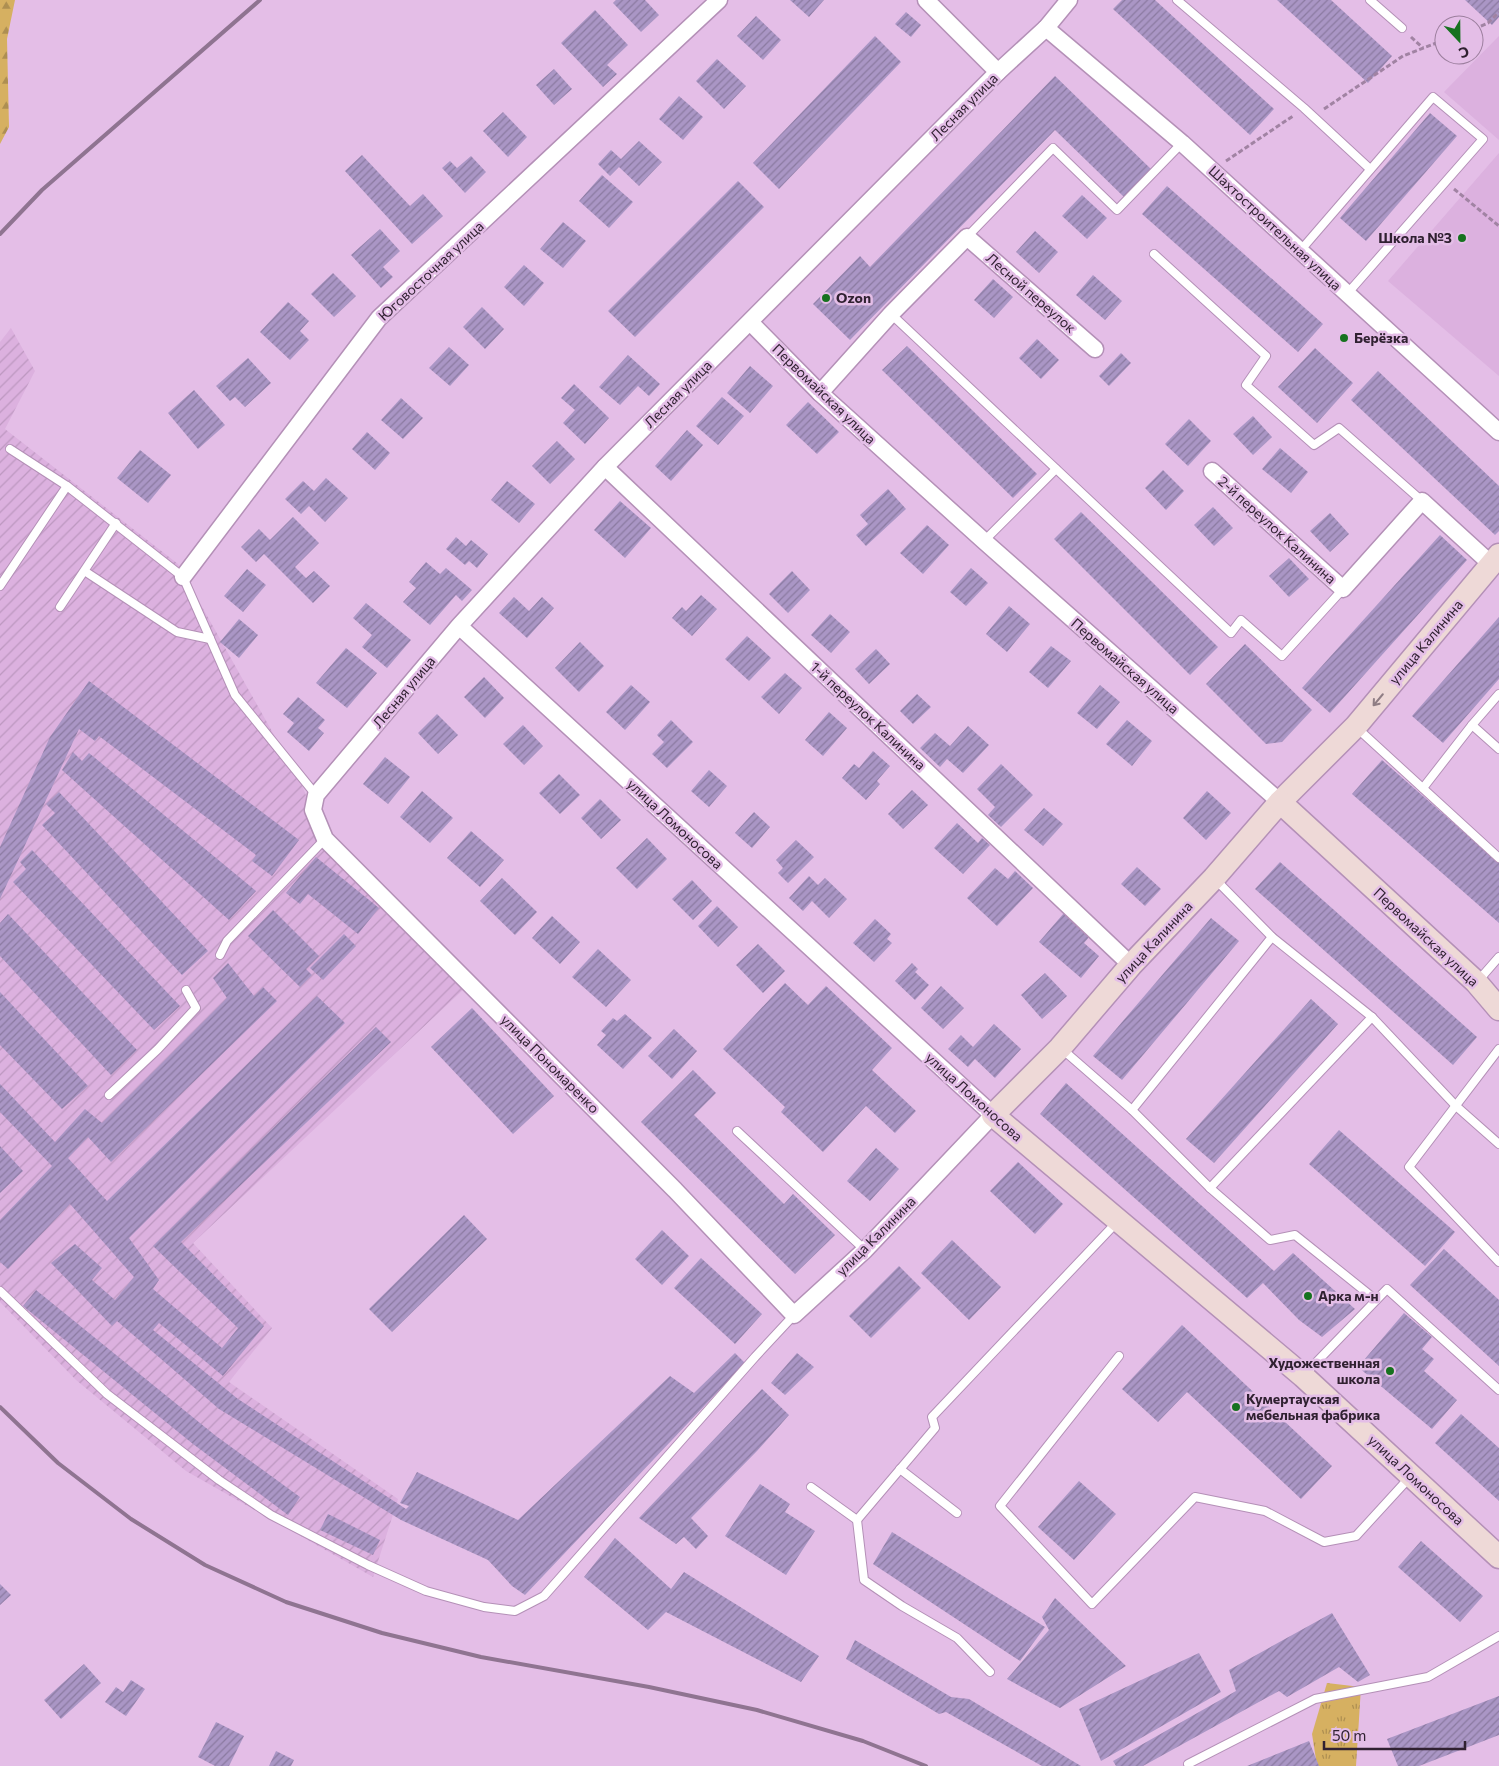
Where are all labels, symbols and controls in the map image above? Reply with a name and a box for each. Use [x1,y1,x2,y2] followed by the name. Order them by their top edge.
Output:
[1434,15,1484,65] north arrow
[1456,43,1472,62] text: С
[926,69,1001,144] street label: Лесная улица
[1206,162,1345,294] street label: Шахтостроительная улица
[374,217,487,324] street label: Юговосточная улица
[1378,229,1452,246] place label: Школа №3
[1456,232,1468,244] marker: Школа №3
[983,249,1080,337] street label: Лесной переулок
[836,289,871,306] place label: Ozon
[820,292,832,304] marker: Ozon
[1354,329,1408,346] place label: Берёзка
[1338,332,1350,344] marker: Берёзка
[769,340,880,447] street label: Первомайская улица
[640,356,715,431] street label: Лесная улица
[1215,472,1340,587] street label: 2-й переулок Калинина
[1385,596,1466,687] street label: улица Калинина
[1068,614,1183,717] street label: Первомайская улица
[369,652,439,731] street label: Лесная улица
[807,658,929,773] street label: 1-й переулок Калинина
[1372,693,1384,706] one-way arrow
[624,775,727,872] street label: улица Ломоносова
[1370,884,1482,990] street label: Первомайская улица
[1112,897,1196,986] street label: улица Калинина
[498,1011,603,1116] street label: улица Пономаренко
[922,1049,1026,1145] street label: улица Ломоносова
[833,1193,919,1279] street label: улица Калинина
[1318,1287,1379,1304] place label: Арка м-н
[1302,1290,1314,1302] marker: Арка м-н
[1268,1354,1380,1387] place label: Художественная школа
[1384,1365,1396,1377] marker: Художественная школа
[1246,1390,1380,1423] place label: Кумертауская мебельная фабрика
[1230,1401,1242,1413] marker: Кумертауская мебельная фабрика
[1365,1431,1468,1528] street label: улица Ломоносова
[1324,1718,1465,1750] scale bar
[1332,1726,1366,1744] text: 50 m

